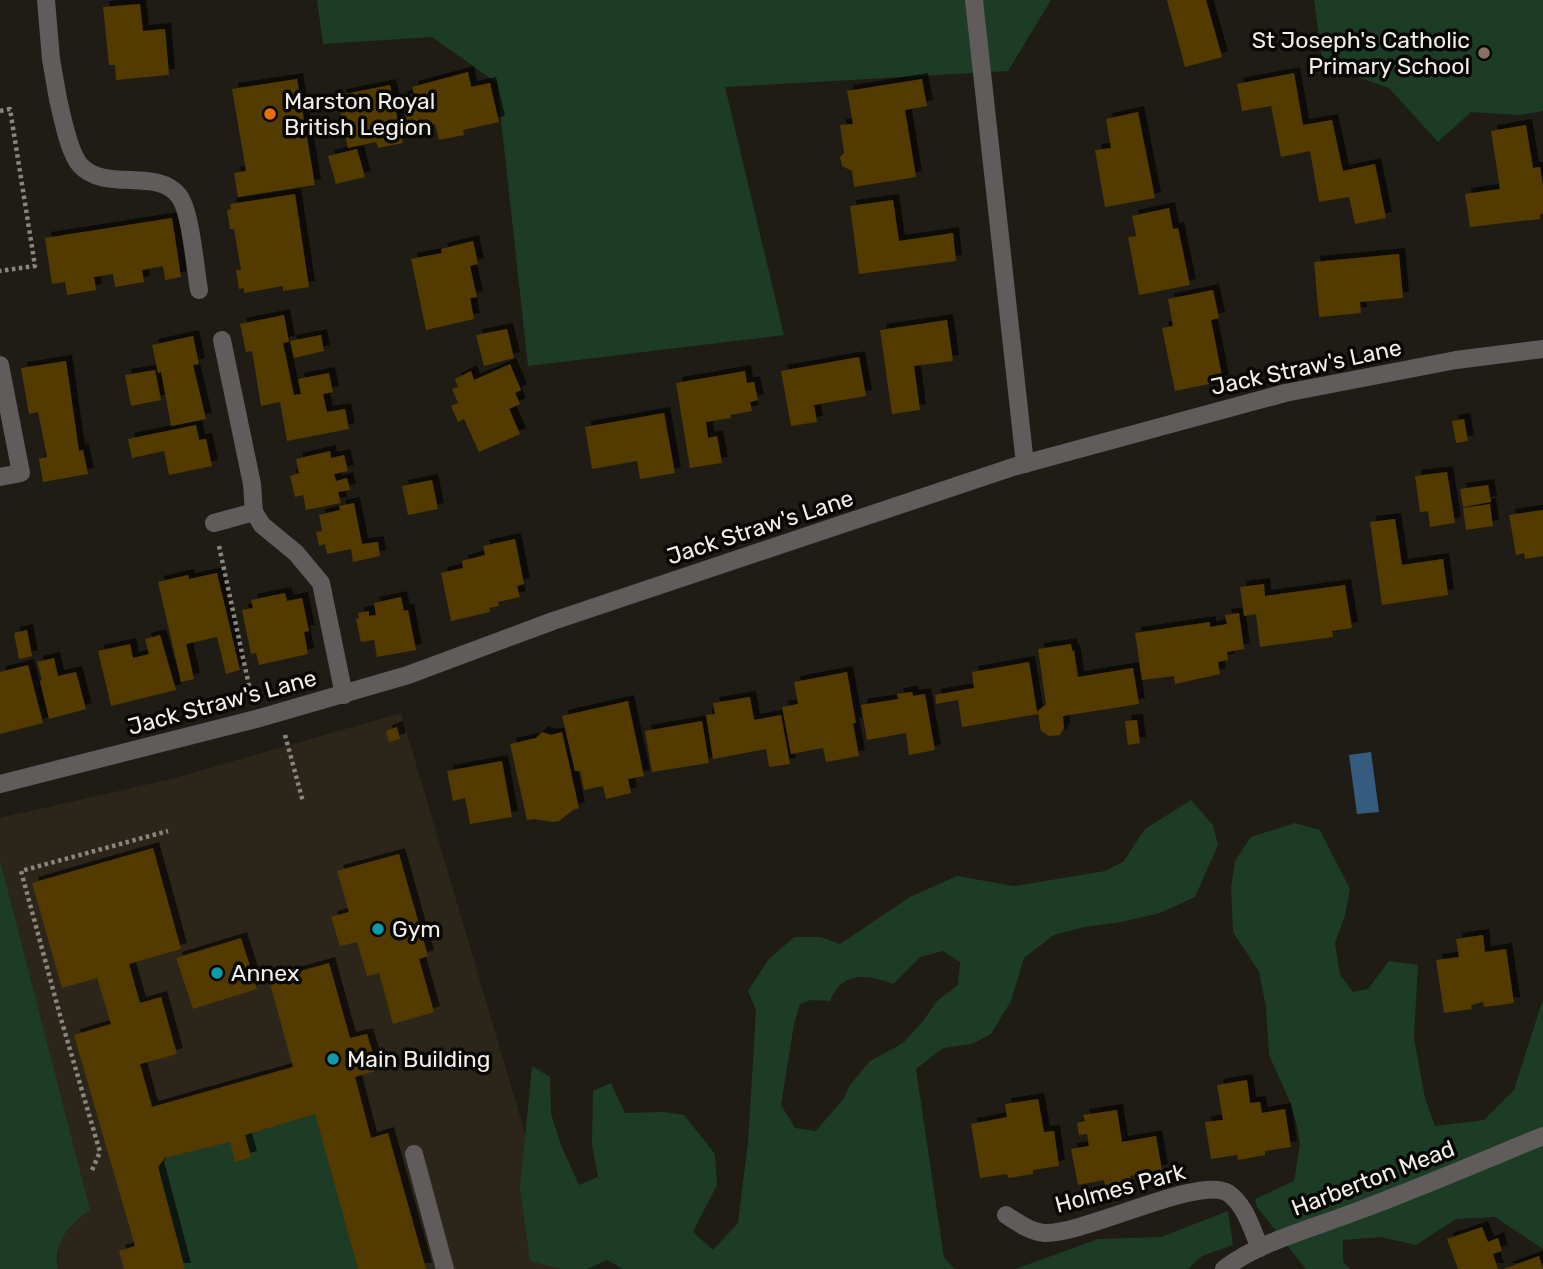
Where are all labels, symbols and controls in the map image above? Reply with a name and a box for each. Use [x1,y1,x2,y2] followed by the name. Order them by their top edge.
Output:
[1252,26,1470,80] place label: St Joseph's Catholic Primary School
[1476,45,1492,61] marker: St Joseph's Catholic Primary School
[284,87,435,141] place label: Marston Royal British Legion
[262,106,278,122] marker: Marston Royal British Legion
[1208,333,1404,401] street label: Jack Straw's Lane
[663,484,857,570] street label: Jack Straw's Lane
[124,663,320,741] street label: Jack Straw's Lane
[392,915,441,943] place label: Gym
[370,921,386,937] marker: Gym
[231,959,299,987] place label: Annex
[209,965,225,981] marker: Annex
[347,1045,490,1073] place label: Main Building
[325,1051,341,1067] marker: Main Building
[1287,1134,1459,1222] street label: Harberton Mead
[1052,1157,1188,1219] street label: Holmes Park

